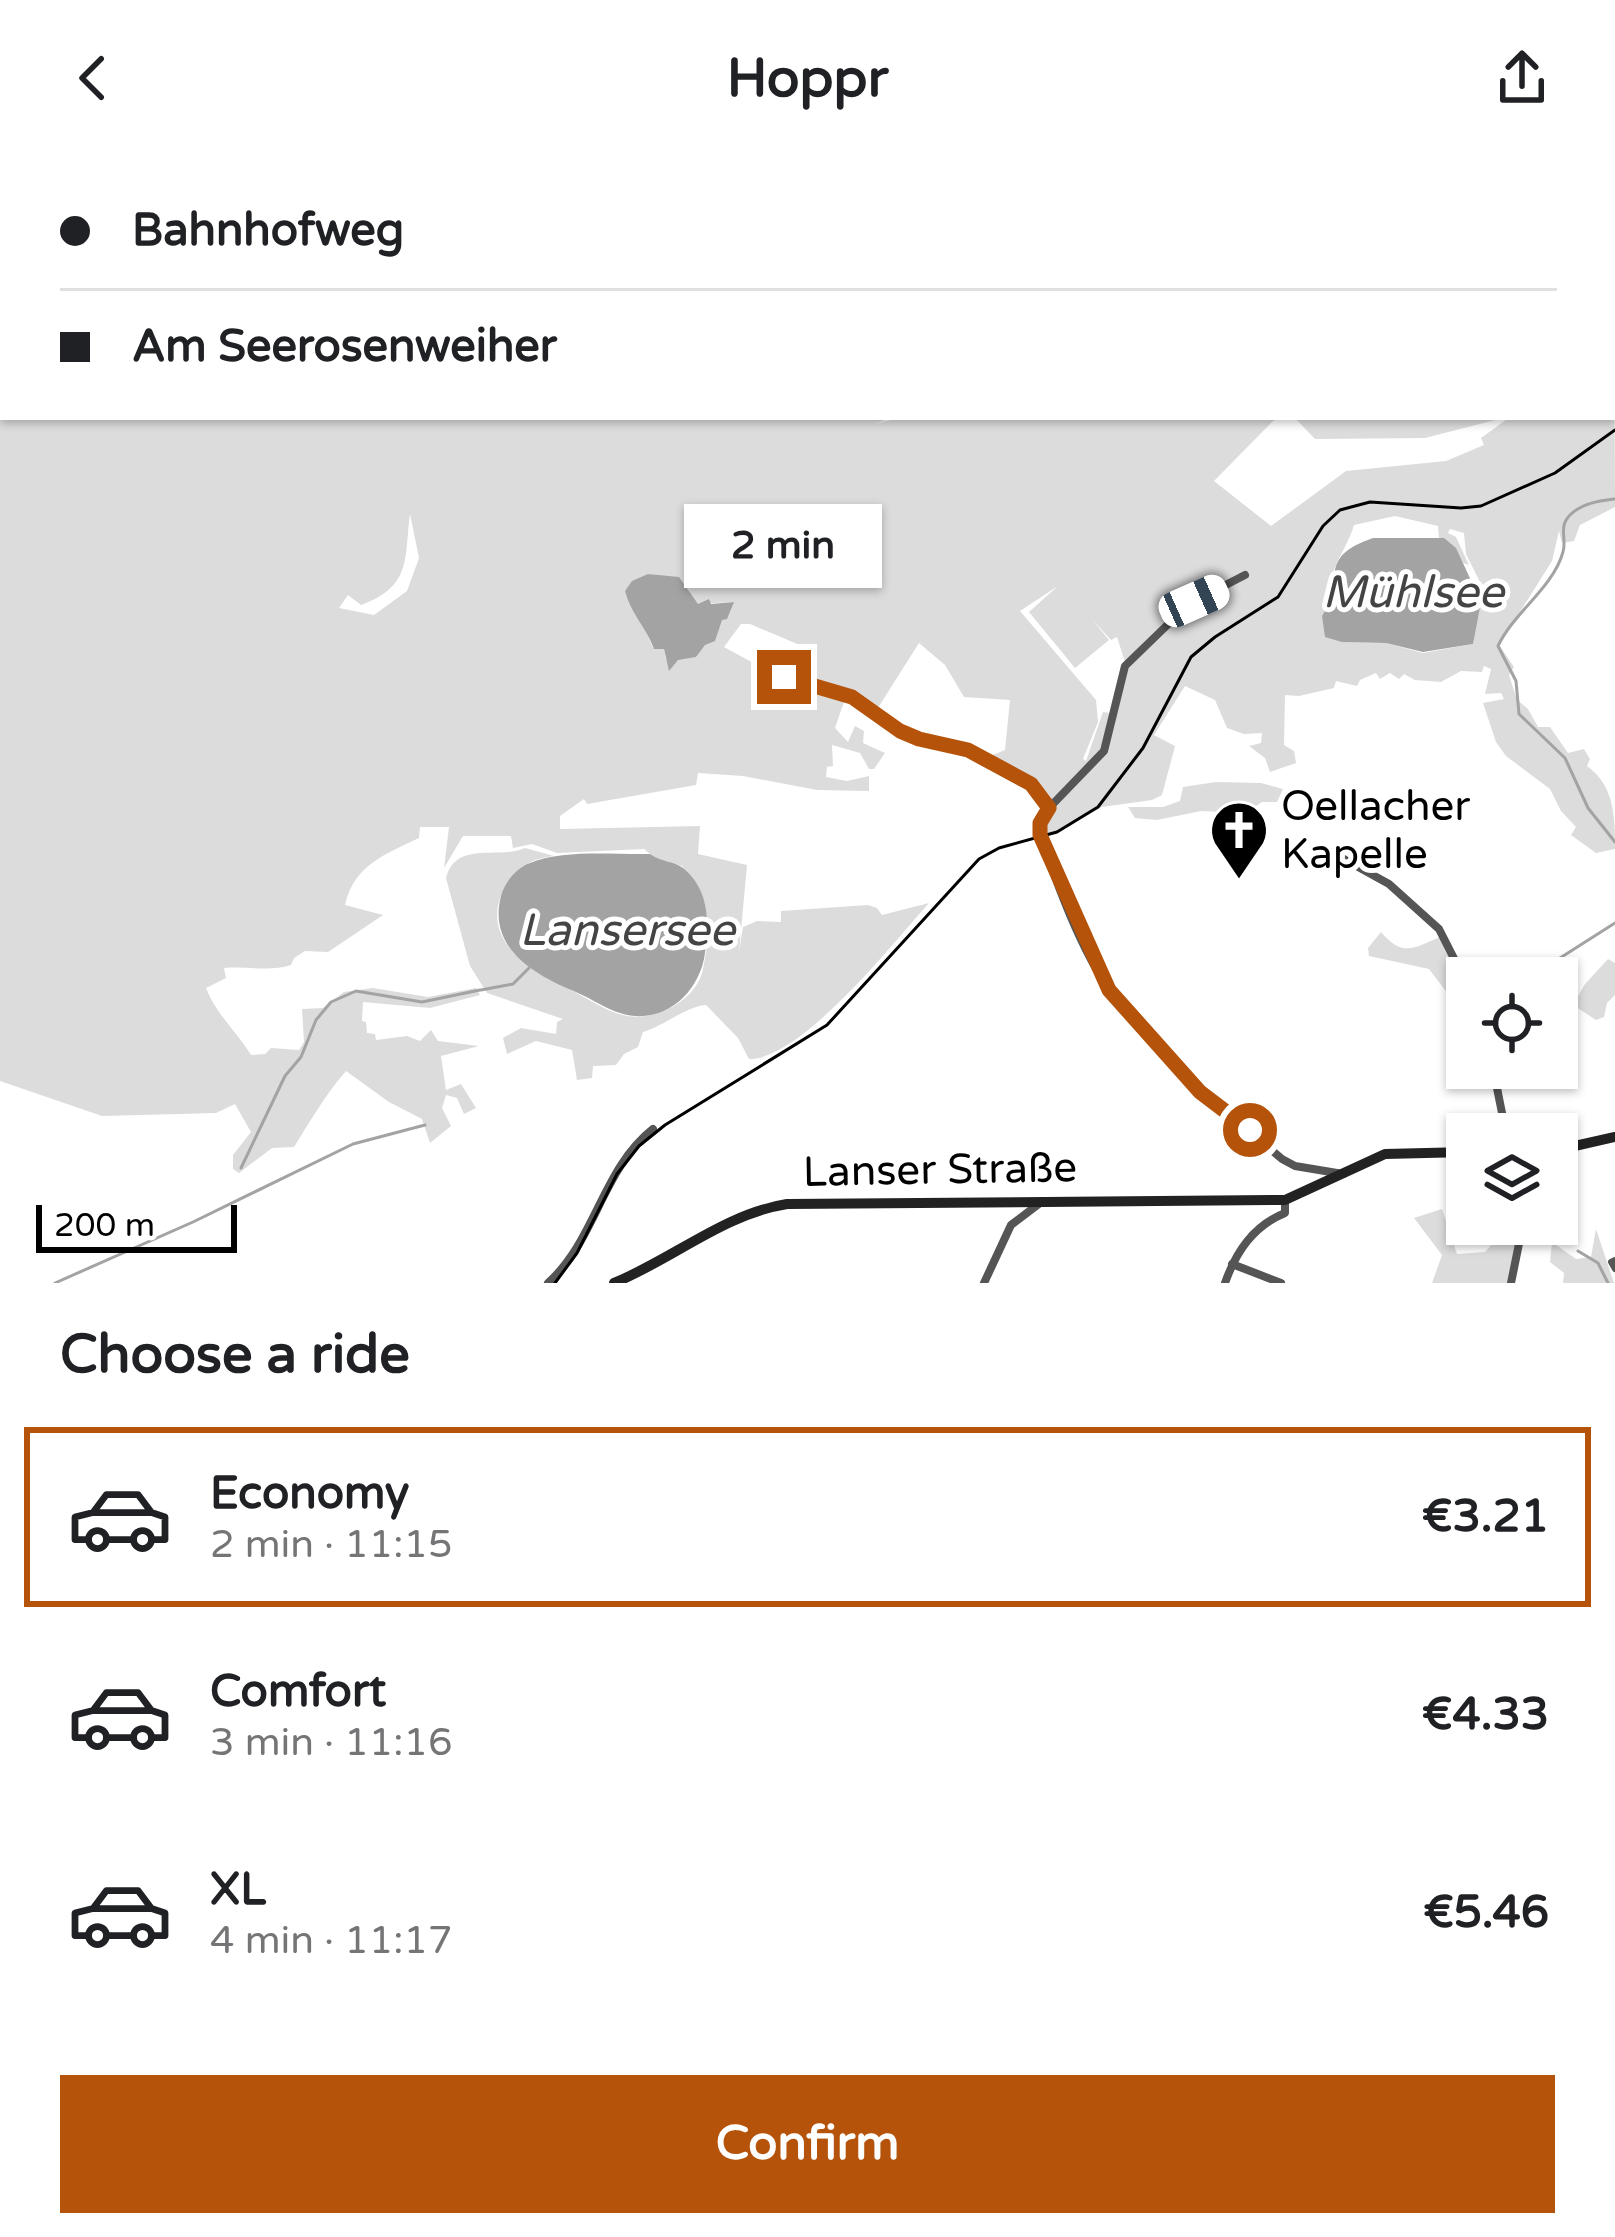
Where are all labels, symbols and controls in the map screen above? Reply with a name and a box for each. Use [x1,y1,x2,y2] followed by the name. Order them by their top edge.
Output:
[60,45,126,111] icon: back
[1489,45,1555,111] icon: share
[727,46,888,111] text: Hoppr
[132,204,404,258] text: Bahnhofweg
[132,320,557,374] text: Am Seerosenweiher
[685,503,883,587] callout: 2 min
[731,522,835,569] text: 2 min
[1322,566,1506,620] water label: Mühlsee
[1154,570,1234,632] car
[757,650,811,704] route end
[1281,781,1470,880] place label: Oellacher Kapelle
[1208,799,1270,881] church icon: Oellacher Kapelle
[519,904,737,958] water label: Lansersee
[1446,957,1578,1245] map controls
[1446,957,1578,1089] button: locate
[1223,1103,1277,1157] route start
[1446,1113,1578,1245] button: layers
[802,1142,1078,1198] street label: Lanser Straße
[36,1199,237,1252] scale bar
[54,1206,155,1245] text: 200 m
[60,1322,410,1387] text: Choose a ride
[66,1463,174,1571] icon: car
[210,1467,409,1521] text: Economy
[1422,1490,1549,1544] text: €3.21
[210,1521,452,1568] text: 2 min · 11:15
[66,1661,174,1769] icon: car
[210,1665,386,1719] text: Comfort
[1422,1688,1549,1742] text: €4.33
[210,1719,452,1766] text: 3 min · 11:16
[66,1859,174,1967] icon: car
[210,1863,266,1917] text: XL
[1423,1886,1549,1940] text: €5.46
[210,1917,452,1964] text: 4 min · 11:17
[60,2075,1555,2213] button: Confirm

